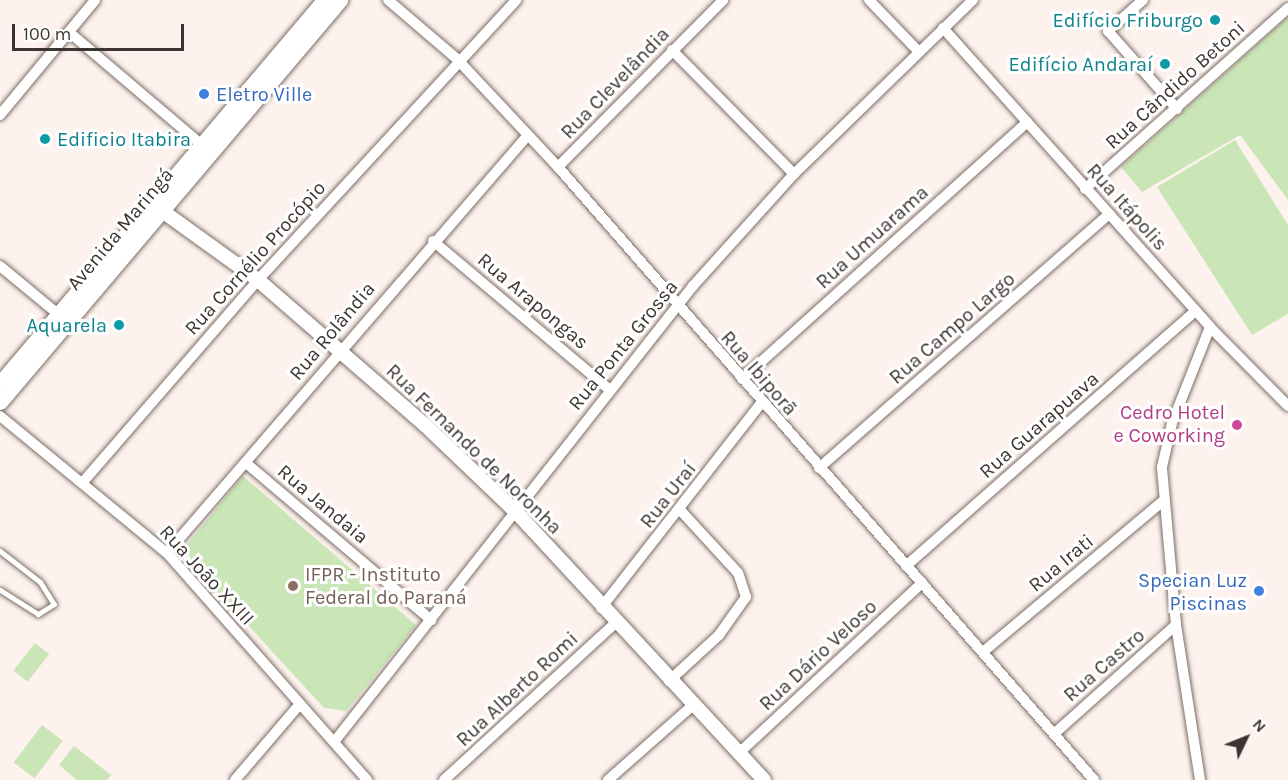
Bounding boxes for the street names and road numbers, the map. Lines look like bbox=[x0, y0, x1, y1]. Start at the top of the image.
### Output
street label: Rua Cândido Betoni bbox=[1100, 16, 1250, 154]
street label: Rua Clevelândia bbox=[556, 22, 674, 144]
street label: Rua Itápolis bbox=[1082, 158, 1172, 256]
street label: Avenida Maringá bbox=[62, 163, 178, 295]
street label: Rua Cornélio Procópio bbox=[179, 176, 331, 340]
street label: Rua Umuarama bbox=[811, 180, 933, 294]
street label: Rua Arapongas bbox=[473, 248, 593, 354]
street label: Rua Campo Largo bbox=[884, 267, 1020, 389]
street label: Rua Ponta Grossa bbox=[563, 275, 683, 415]
street label: Rua Rolândia bbox=[284, 277, 380, 385]
street label: Rua Ibiporã bbox=[716, 326, 802, 420]
street label: Rua Fernando de Noronha bbox=[381, 359, 567, 539]
street label: Rua Guarapuava bbox=[974, 367, 1104, 483]
street label: Rua Uraí bbox=[635, 457, 701, 533]
street label: Rua Jandaia bbox=[273, 459, 373, 549]
street label: Rua João XXIII bbox=[154, 520, 260, 630]
street label: Rua Irati bbox=[1024, 529, 1098, 597]
street label: Rua Dário Veloso bbox=[754, 594, 882, 716]
street label: Rua Castro bbox=[1059, 623, 1149, 707]
street label: Rua Alberto Romi bbox=[451, 626, 583, 752]

